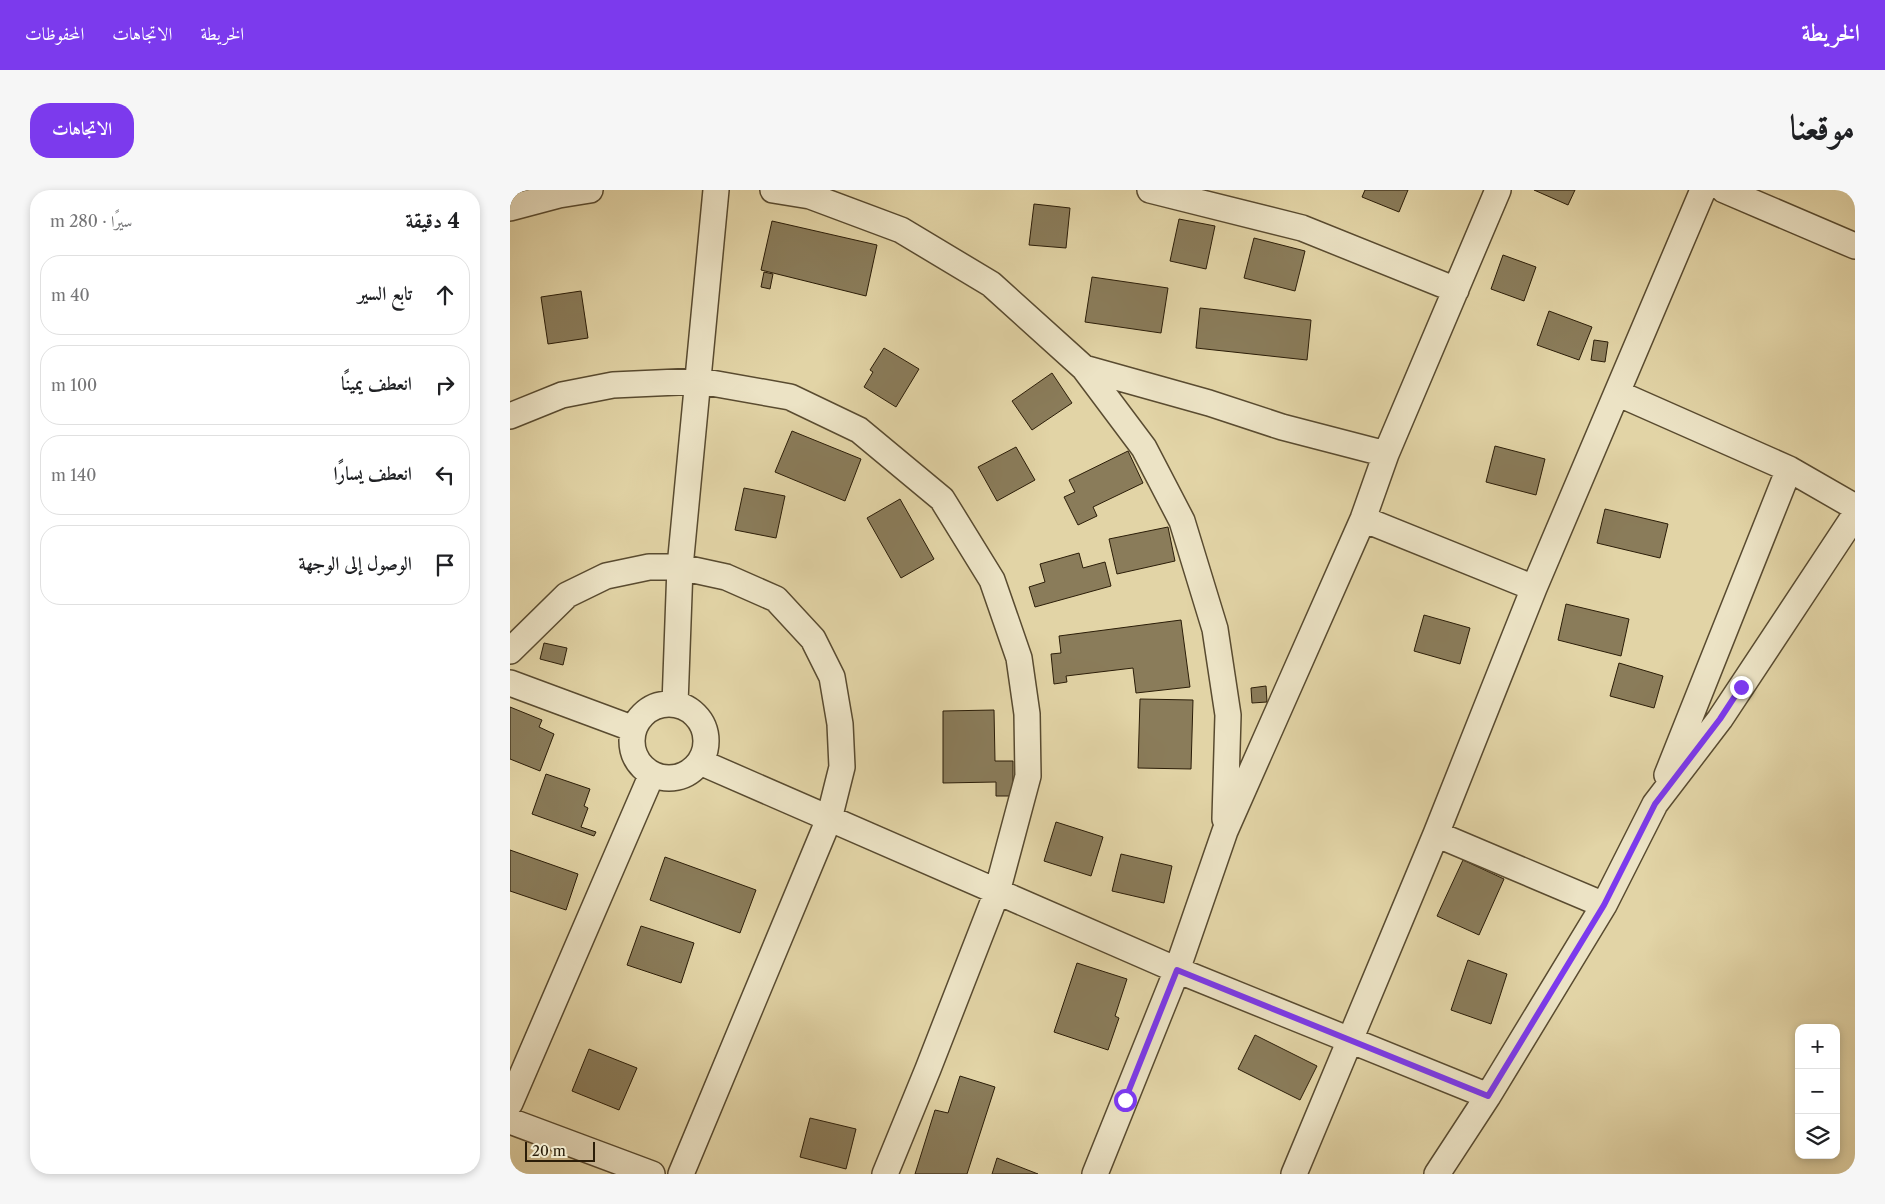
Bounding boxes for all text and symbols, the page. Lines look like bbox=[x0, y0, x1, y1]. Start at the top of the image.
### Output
text: الخريطة bbox=[1802, 18, 1860, 47]
text: المحفوظات bbox=[25, 23, 84, 45]
text: الاتجاهات bbox=[112, 23, 172, 45]
text: الخريطة bbox=[200, 23, 244, 45]
button: الاتجاهات bbox=[30, 103, 134, 158]
text: موقعنا bbox=[1790, 105, 1855, 148]
text: 4 دقيقة bbox=[406, 208, 460, 233]
text: سيرًا · 280 m bbox=[50, 211, 132, 231]
icon: ahead bbox=[431, 281, 459, 309]
text: تابع السير bbox=[358, 282, 412, 305]
text: 40 m bbox=[51, 285, 90, 305]
icon: right bbox=[431, 371, 459, 399]
text: انعطف يمينًا bbox=[341, 372, 412, 395]
text: 100 m bbox=[51, 375, 97, 395]
icon: left bbox=[431, 461, 459, 489]
text: انعطف يسارًا bbox=[333, 462, 412, 485]
text: 140 m bbox=[51, 465, 96, 485]
icon: arrive bbox=[431, 551, 459, 579]
text: الوصول إلى الوجهة bbox=[298, 552, 412, 575]
route end bbox=[1730, 676, 1753, 699]
map controls bbox=[1795, 1024, 1840, 1159]
button: + bbox=[1795, 1024, 1840, 1069]
button: − bbox=[1795, 1069, 1840, 1114]
route start bbox=[1114, 1089, 1137, 1112]
button: layers bbox=[1795, 1114, 1840, 1159]
scale bar bbox=[525, 1139, 595, 1162]
text: 20 m bbox=[532, 1142, 566, 1160]

